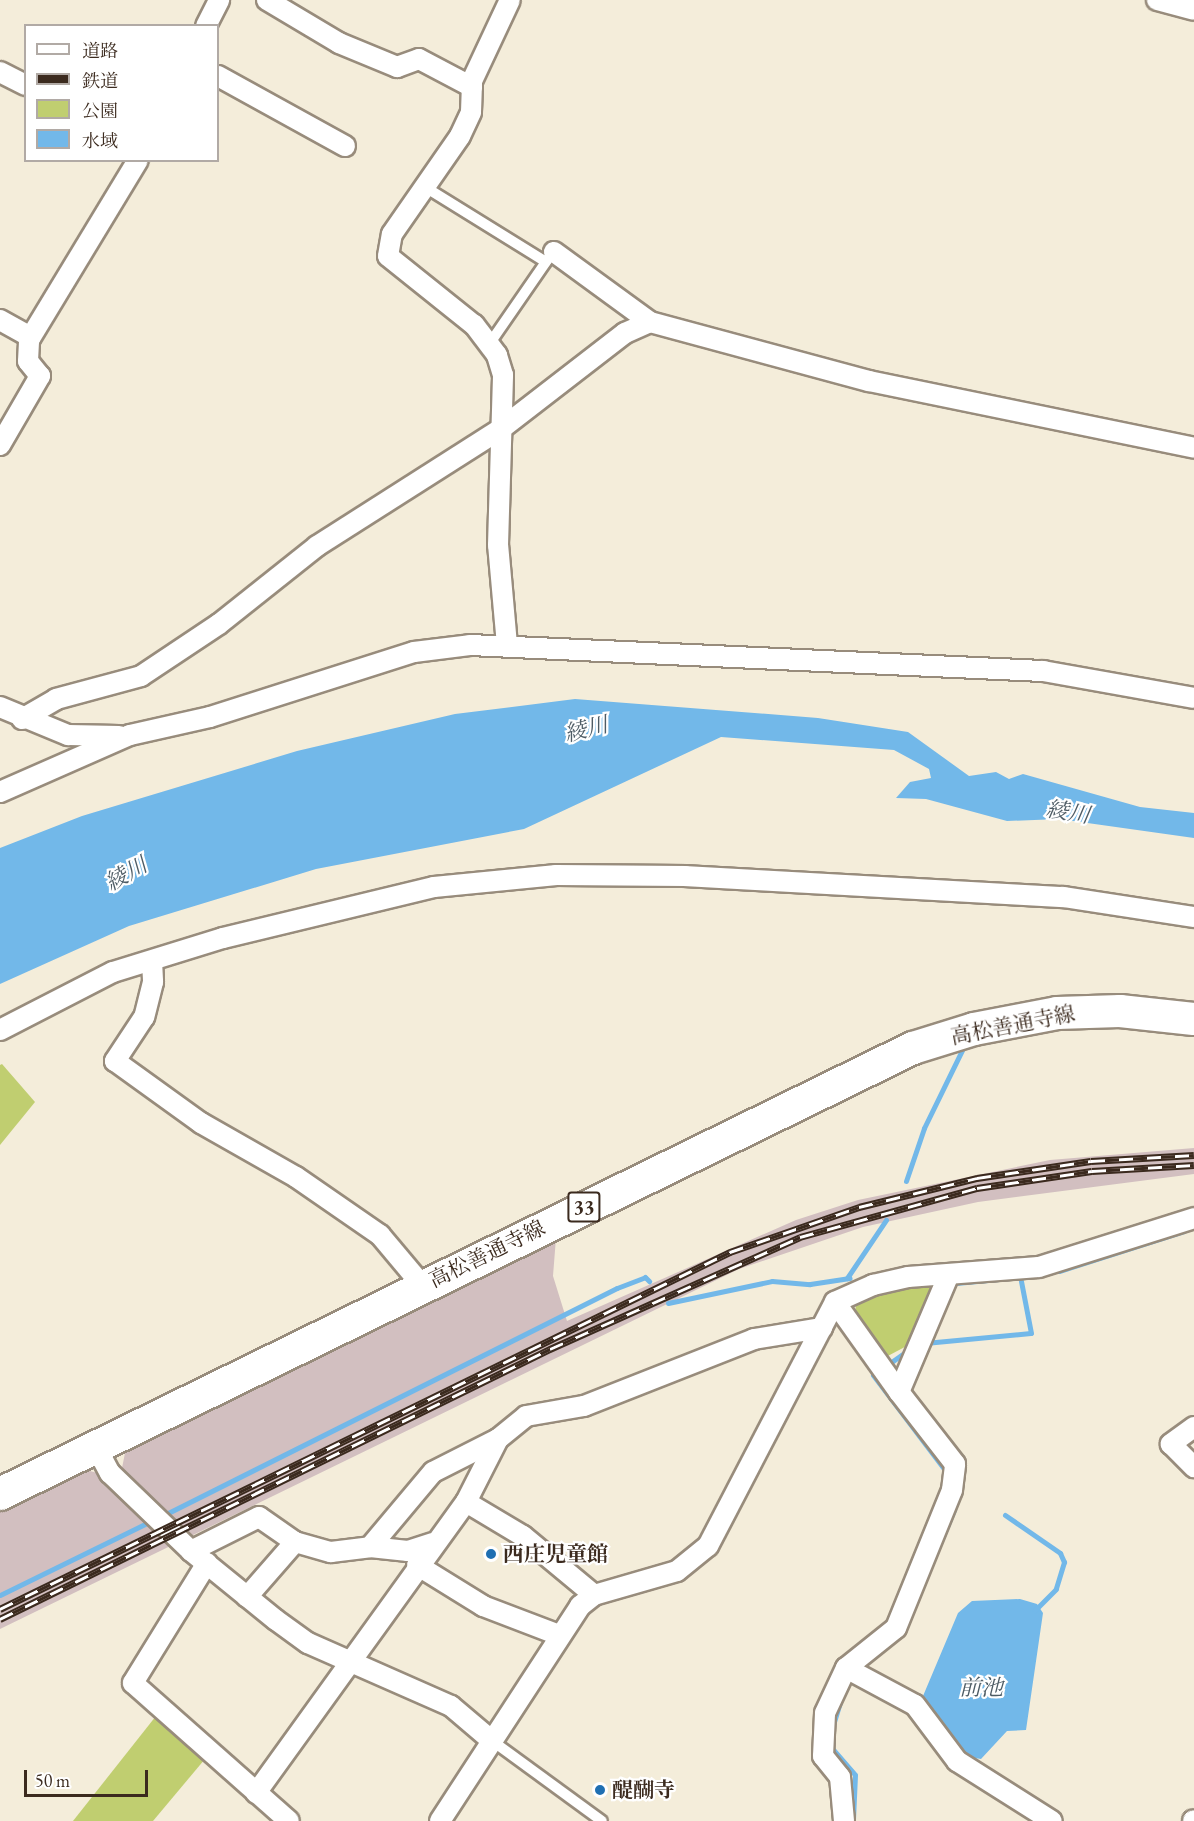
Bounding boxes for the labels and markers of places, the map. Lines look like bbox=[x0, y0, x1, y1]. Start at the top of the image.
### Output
place label: 西庄児童館 bbox=[503, 1541, 608, 1567]
marker: 西庄児童館 bbox=[484, 1547, 498, 1561]
place label: 醍醐寺 bbox=[612, 1777, 675, 1803]
marker: 醍醐寺 bbox=[593, 1783, 607, 1797]

